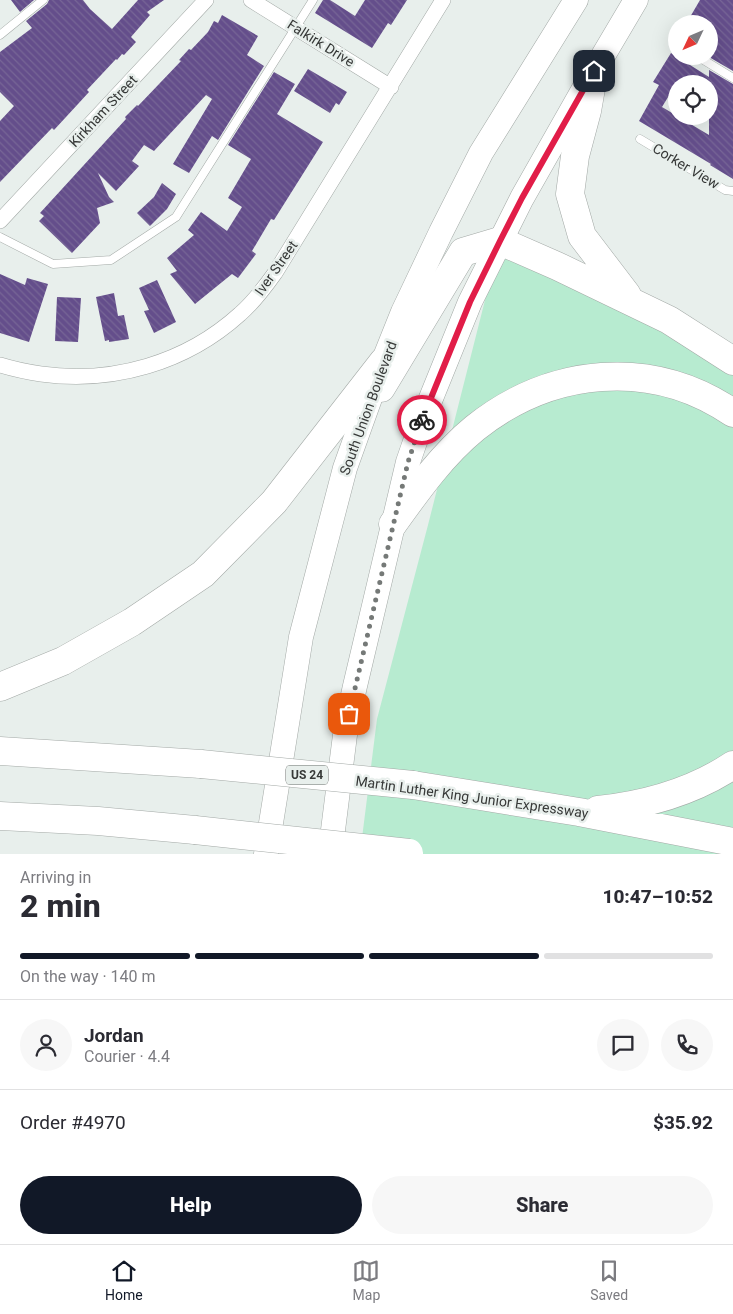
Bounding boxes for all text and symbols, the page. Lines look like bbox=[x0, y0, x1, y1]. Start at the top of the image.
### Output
north arrow bbox=[668, 15, 718, 65]
map controls bbox=[668, 15, 718, 125]
street label: Falkirk Drive bbox=[285, 16, 357, 70]
pin bbox=[573, 50, 615, 92]
icon: home bbox=[580, 57, 608, 85]
street label: Kirkham Street bbox=[66, 72, 141, 150]
button: locate bbox=[668, 75, 718, 125]
street label: Corker View bbox=[650, 140, 723, 192]
street label: Iver Street bbox=[251, 237, 301, 298]
street label: South Union Boulevard bbox=[336, 339, 400, 477]
courier bbox=[397, 395, 447, 445]
icon: bike bbox=[408, 406, 436, 434]
pin bbox=[328, 693, 370, 735]
icon: bag bbox=[335, 700, 363, 728]
road number: US 24 bbox=[286, 766, 328, 784]
street label: Martin Luther King Junior Expressway bbox=[355, 773, 590, 821]
text: Arriving in bbox=[20, 868, 91, 887]
text: 10:47–10:52 bbox=[602, 885, 713, 908]
text: 2 min bbox=[20, 887, 101, 925]
text: On the way · 140 m bbox=[20, 967, 156, 986]
button: person bbox=[20, 1019, 72, 1071]
button: chat bbox=[597, 1019, 649, 1071]
button: phone bbox=[661, 1019, 713, 1071]
text: Jordan bbox=[84, 1024, 144, 1047]
text: Courier · 4.4 bbox=[84, 1047, 170, 1066]
text: Order #4970 bbox=[20, 1111, 126, 1134]
text: $35.92 bbox=[653, 1111, 713, 1134]
button: Help bbox=[20, 1176, 362, 1234]
button: Share bbox=[372, 1176, 713, 1234]
tab: Home bbox=[105, 1257, 143, 1303]
tab: Map bbox=[352, 1257, 380, 1303]
tab: Saved bbox=[590, 1257, 628, 1303]

